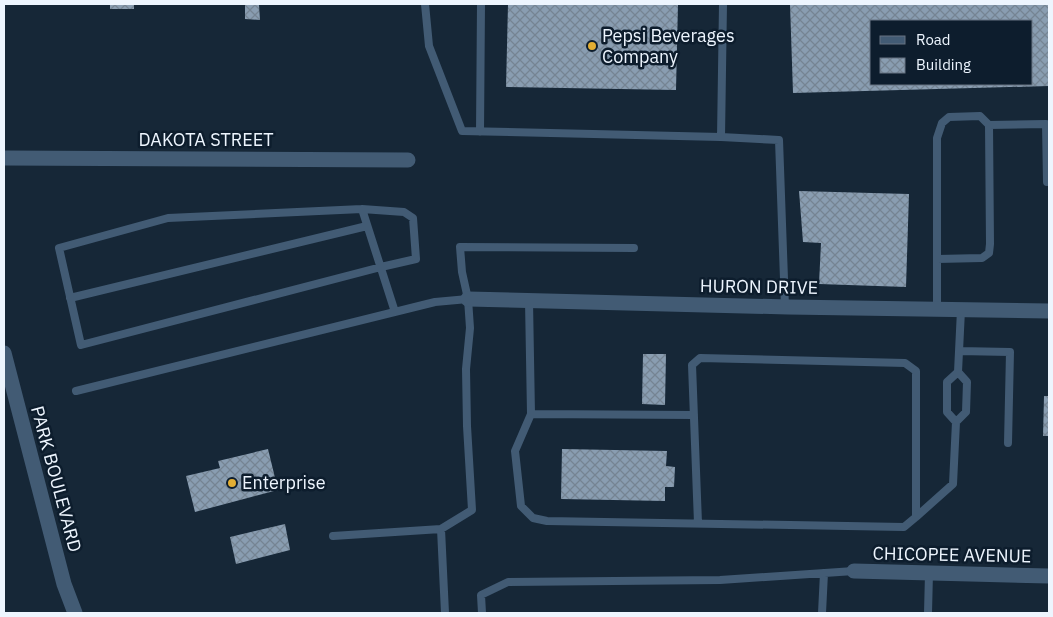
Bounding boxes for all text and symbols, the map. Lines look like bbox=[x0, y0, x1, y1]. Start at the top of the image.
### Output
legend bbox=[870, 20, 1033, 85]
place label: Pepsi Beverages Company bbox=[602, 24, 735, 68]
text: Road bbox=[916, 30, 951, 49]
marker: Pepsi Beverages Company bbox=[586, 40, 598, 52]
text: Building bbox=[916, 55, 971, 74]
street label: DAKOTA STREET bbox=[139, 128, 273, 151]
street label: HURON DRIVE bbox=[700, 274, 818, 299]
street label: PARK BOULEVARD bbox=[26, 403, 87, 554]
place label: Enterprise bbox=[242, 471, 326, 494]
marker: Enterprise bbox=[226, 477, 238, 489]
street label: CHICOPEE AVENUE bbox=[873, 542, 1032, 567]

